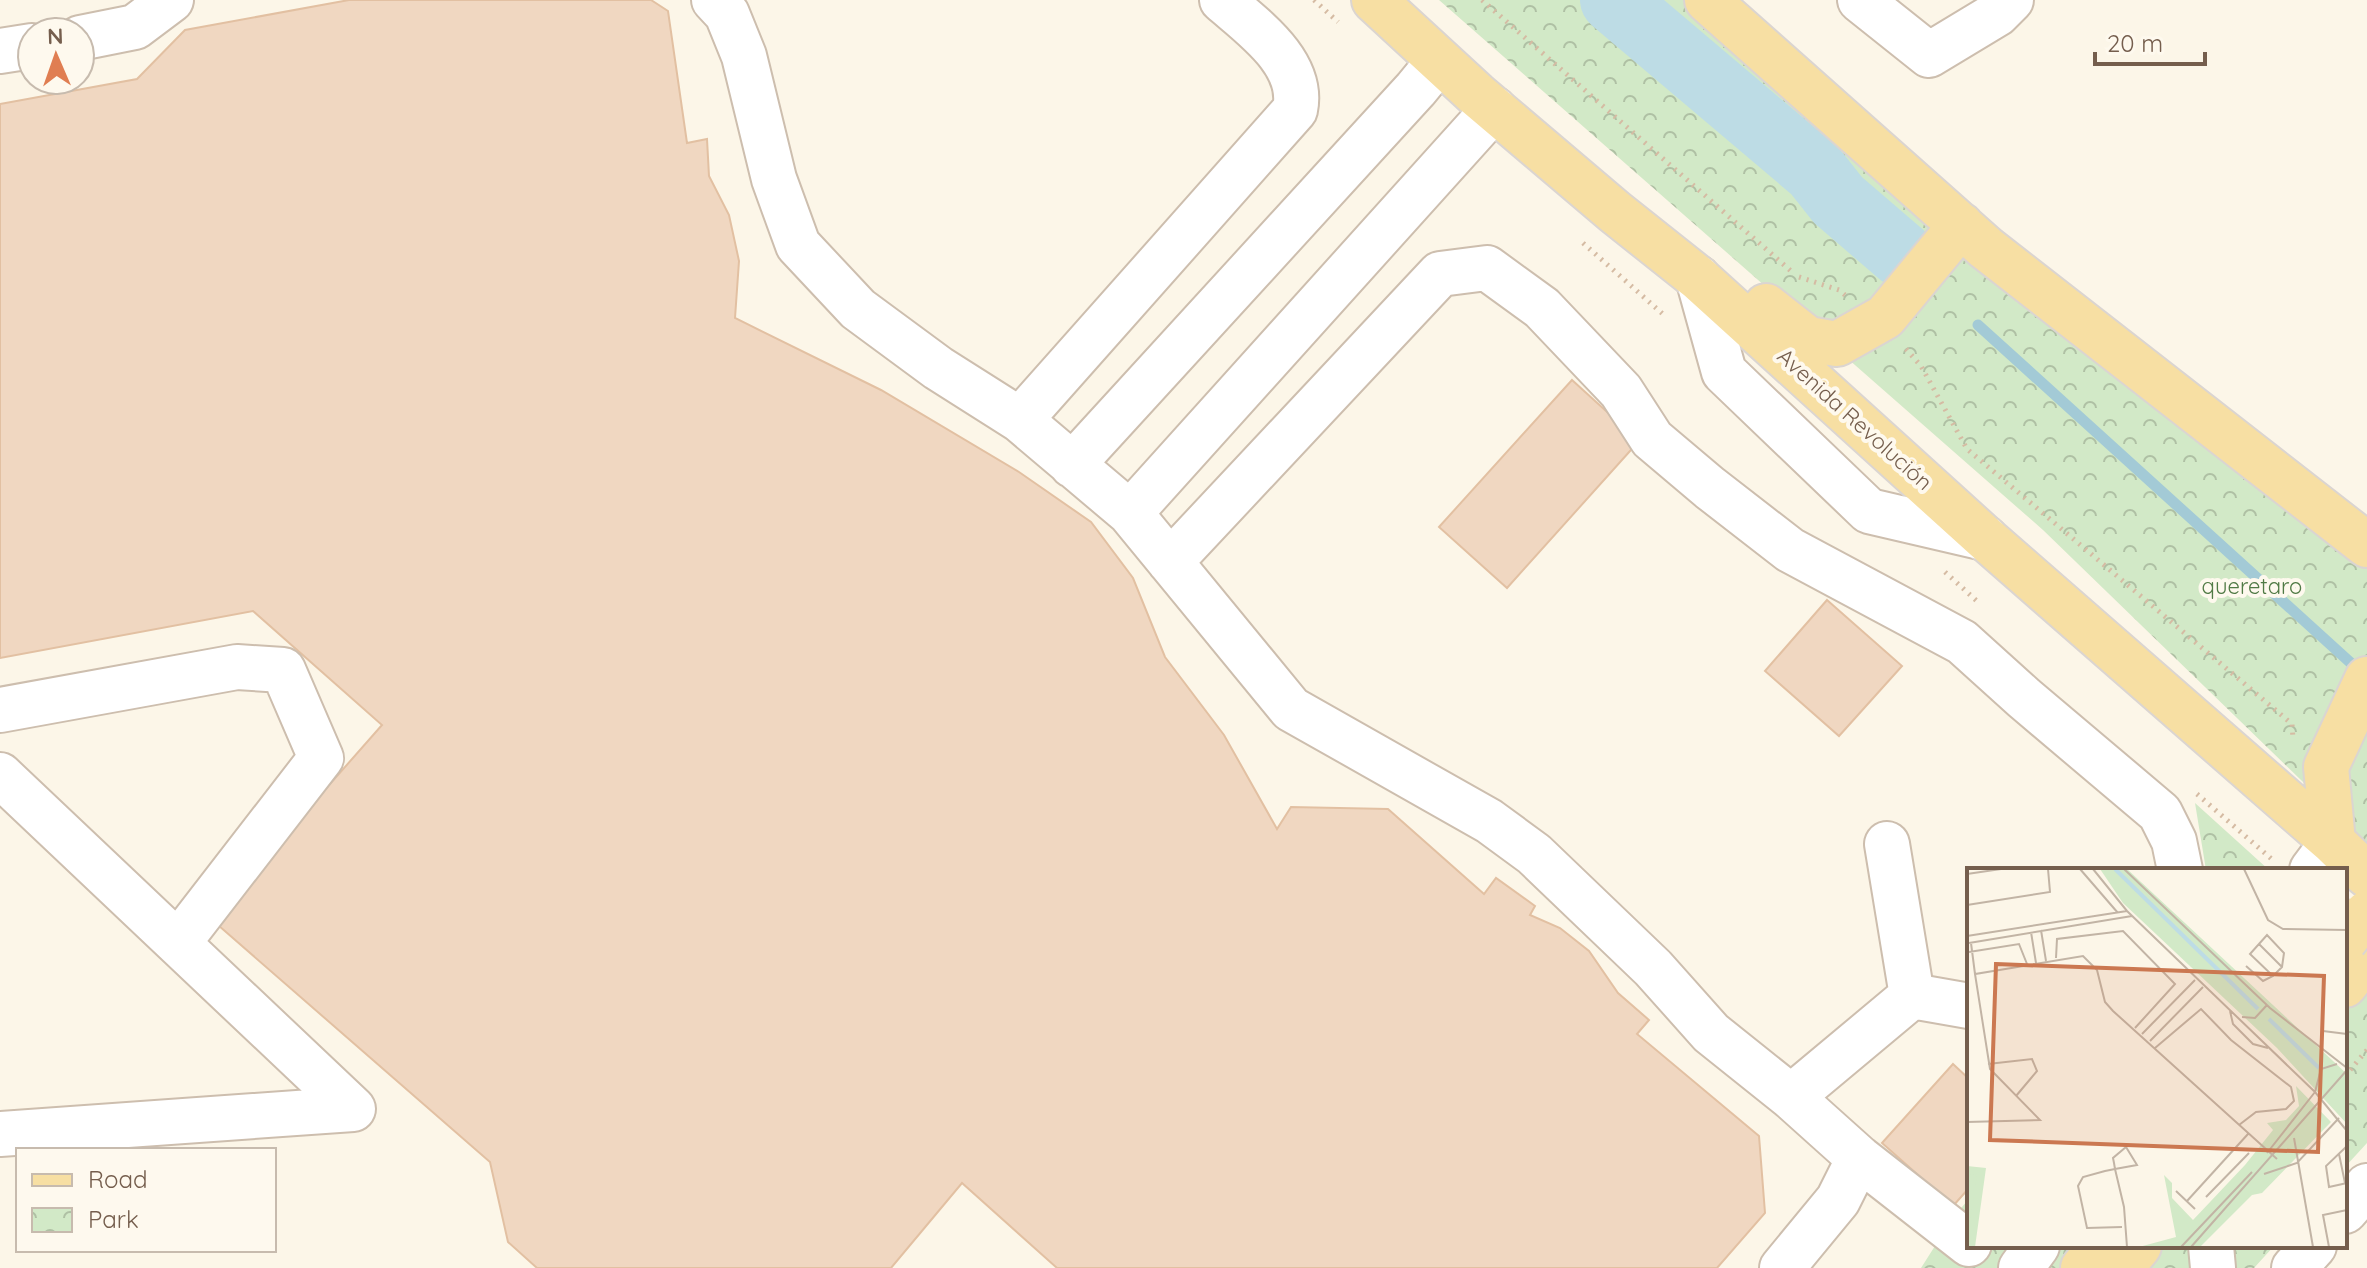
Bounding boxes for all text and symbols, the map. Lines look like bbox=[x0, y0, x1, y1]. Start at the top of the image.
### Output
north arrow bbox=[16, 16, 96, 96]
scale bar bbox=[2095, 16, 2205, 66]
text: N bbox=[47, 22, 64, 50]
text: 20 m bbox=[2107, 28, 2163, 58]
street label: Avenida Revolución bbox=[1772, 342, 1938, 496]
park label: queretaro bbox=[2202, 572, 2302, 600]
inset map bbox=[1967, 868, 2347, 1248]
legend bbox=[16, 1148, 276, 1252]
text: Road bbox=[88, 1164, 148, 1194]
text: Park bbox=[88, 1204, 139, 1234]

